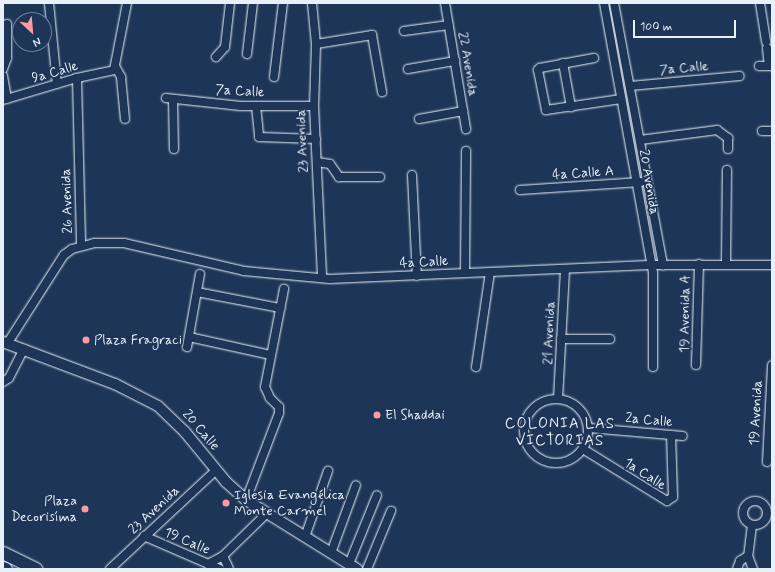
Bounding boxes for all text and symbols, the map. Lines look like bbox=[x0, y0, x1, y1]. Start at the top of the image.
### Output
north arrow bbox=[12, 12, 52, 52]
scale bar bbox=[635, 12, 738, 38]
text: 100 m bbox=[640, 19, 672, 35]
street label: 22 Avenida bbox=[455, 31, 481, 97]
text: N bbox=[30, 34, 43, 50]
street label: 9a Calle bbox=[30, 57, 80, 87]
street label: 7a Calle bbox=[659, 57, 709, 79]
street label: 7a Calle bbox=[215, 81, 265, 101]
street label: 23 Avenida bbox=[292, 109, 312, 173]
street label: 20 Avenida bbox=[635, 148, 663, 216]
street label: 4a Calle A bbox=[551, 162, 615, 184]
street label: 26 Avenida bbox=[57, 168, 77, 234]
street label: 4a Calle bbox=[399, 252, 449, 272]
street label: 19 Avenida A bbox=[676, 275, 694, 353]
street label: 21 Avenida bbox=[539, 301, 559, 365]
place label: Plaza Fragraci bbox=[94, 332, 180, 348]
marker: Plaza Fragraci bbox=[81, 335, 91, 345]
street label: 19 Avenida bbox=[746, 380, 766, 446]
street label: 20 Calle bbox=[179, 406, 223, 454]
place label: El Shaddai bbox=[385, 407, 446, 423]
marker: El Shaddai bbox=[372, 410, 382, 420]
street label: 2a Calle bbox=[624, 410, 674, 430]
district label: COLONIA LAS VICTORIAS bbox=[508, 415, 612, 450]
street label: 1a Calle bbox=[621, 454, 669, 494]
street label: 23 Avenida bbox=[125, 482, 183, 538]
place label: Iglesia Evangélica Monte Carmel bbox=[234, 487, 341, 520]
place label: Plaza Decorisíma bbox=[11, 493, 77, 526]
marker: Iglesia Evangélica Monte Carmel bbox=[221, 498, 231, 508]
marker: Plaza Decorisíma bbox=[80, 504, 90, 514]
street label: 19 Calle bbox=[161, 524, 213, 558]

